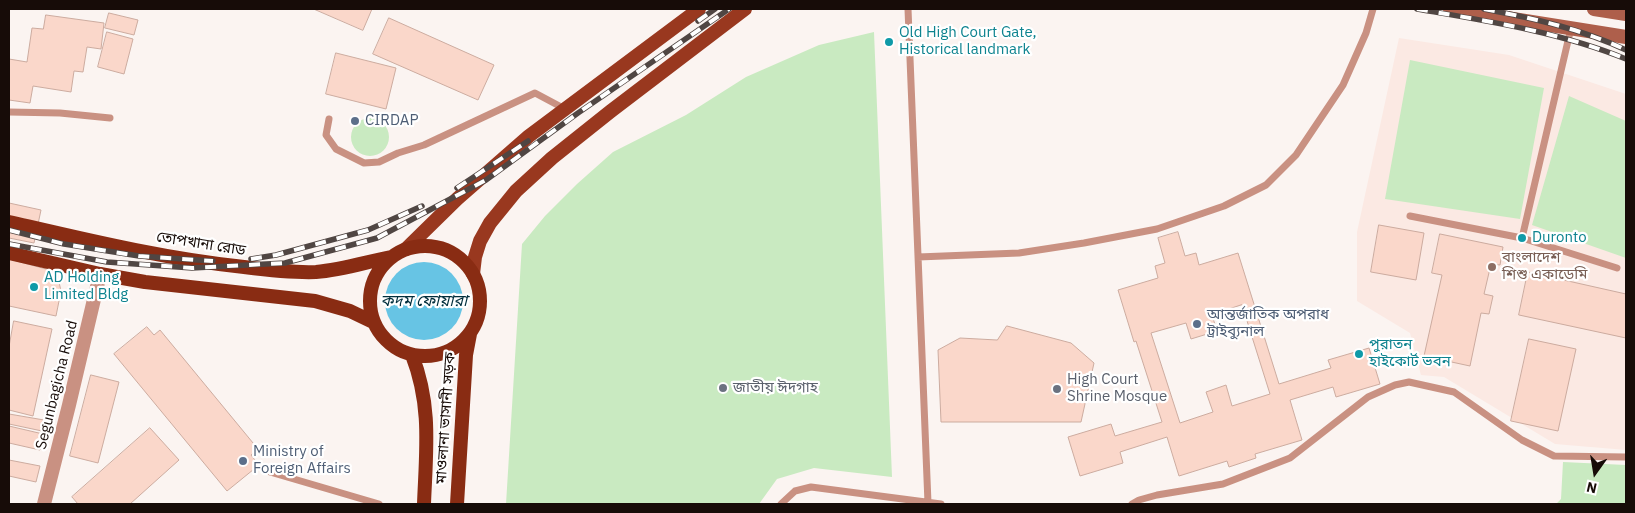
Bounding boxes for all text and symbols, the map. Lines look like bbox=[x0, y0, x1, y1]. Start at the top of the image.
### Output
place label: Old High Court Gate, Historical landmark bbox=[899, 24, 1037, 59]
marker: Old High Court Gate, Historical landmark bbox=[883, 36, 895, 48]
place label: CIRDAP bbox=[365, 112, 419, 130]
marker: CIRDAP bbox=[349, 115, 361, 127]
street label: তোপখানা রোড bbox=[155, 228, 247, 260]
place label: Duronto bbox=[1532, 229, 1587, 247]
marker: Duronto bbox=[1516, 232, 1528, 244]
place label: বাংলাদেশ শিশু একাডেমি bbox=[1502, 249, 1587, 284]
marker: বাংলাদেশ শিশু একাডেমি bbox=[1486, 261, 1498, 273]
place label: AD Holding Limited Bldg bbox=[44, 269, 128, 304]
marker: AD Holding Limited Bldg bbox=[28, 281, 40, 293]
water label: কদম ফোয়ারা bbox=[381, 291, 467, 311]
place label: আন্তর্জাতিক অপরাধ ট্রাইব্যুনাল bbox=[1207, 306, 1329, 341]
marker: আন্তর্জাতিক অপরাধ ট্রাইব্যুনাল bbox=[1191, 318, 1203, 330]
street label: Segunbagicha Road bbox=[32, 319, 82, 451]
place label: পুরাতন হাইকোর্ট ভবন bbox=[1369, 336, 1451, 371]
marker: পুরাতন হাইকোর্ট ভবন bbox=[1353, 348, 1365, 360]
street label: মাওলানা ভাসানী সড়ক bbox=[432, 351, 460, 485]
place label: High Court Shrine Mosque bbox=[1067, 371, 1167, 406]
place label: জাতীয় ঈদগাহ bbox=[733, 379, 818, 397]
marker: জাতীয় ঈদগাহ bbox=[717, 382, 729, 394]
marker: High Court Shrine Mosque bbox=[1051, 383, 1063, 395]
place label: Ministry of Foreign Affairs bbox=[253, 443, 351, 478]
north arrow bbox=[1570, 448, 1620, 498]
marker: Ministry of Foreign Affairs bbox=[237, 455, 249, 467]
text: N bbox=[1585, 478, 1599, 498]

